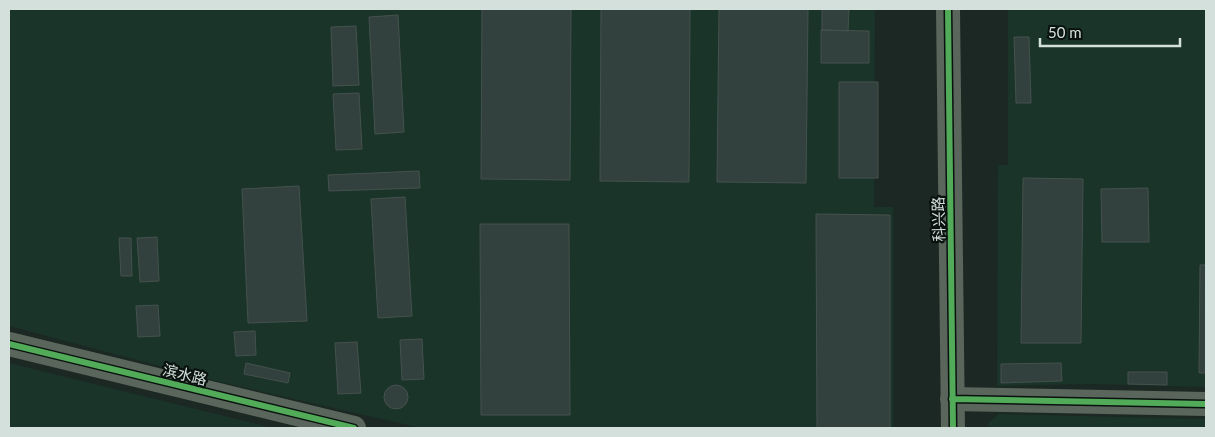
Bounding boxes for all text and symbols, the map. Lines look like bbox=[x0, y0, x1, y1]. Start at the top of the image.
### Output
scale bar bbox=[1040, 15, 1180, 47]
text: 50 m bbox=[1048, 23, 1082, 41]
street label: 科兴路 bbox=[929, 196, 947, 242]
street label: 滨水路 bbox=[161, 360, 209, 388]

